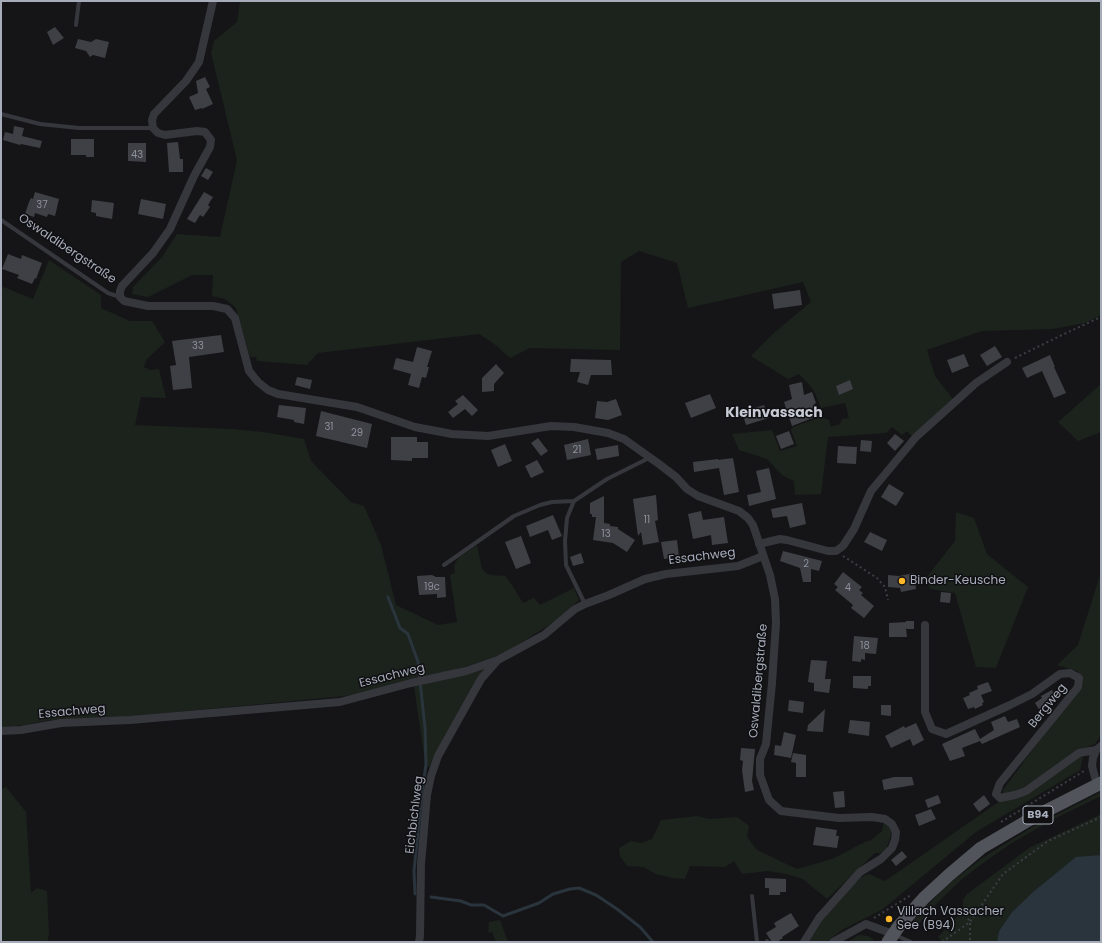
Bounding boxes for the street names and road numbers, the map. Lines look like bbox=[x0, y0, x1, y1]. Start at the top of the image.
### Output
street label: Oswaldibergstraße bbox=[15, 211, 119, 287]
street label: Essachweg bbox=[668, 546, 736, 568]
street label: Oswaldibergstraße bbox=[747, 623, 771, 739]
street label: Essachweg bbox=[358, 661, 426, 691]
street label: Bergweg bbox=[1026, 681, 1070, 731]
street label: Essachweg bbox=[38, 702, 106, 722]
street label: Eichbichlweg bbox=[403, 775, 427, 855]
road number: B94 bbox=[1023, 806, 1053, 824]

